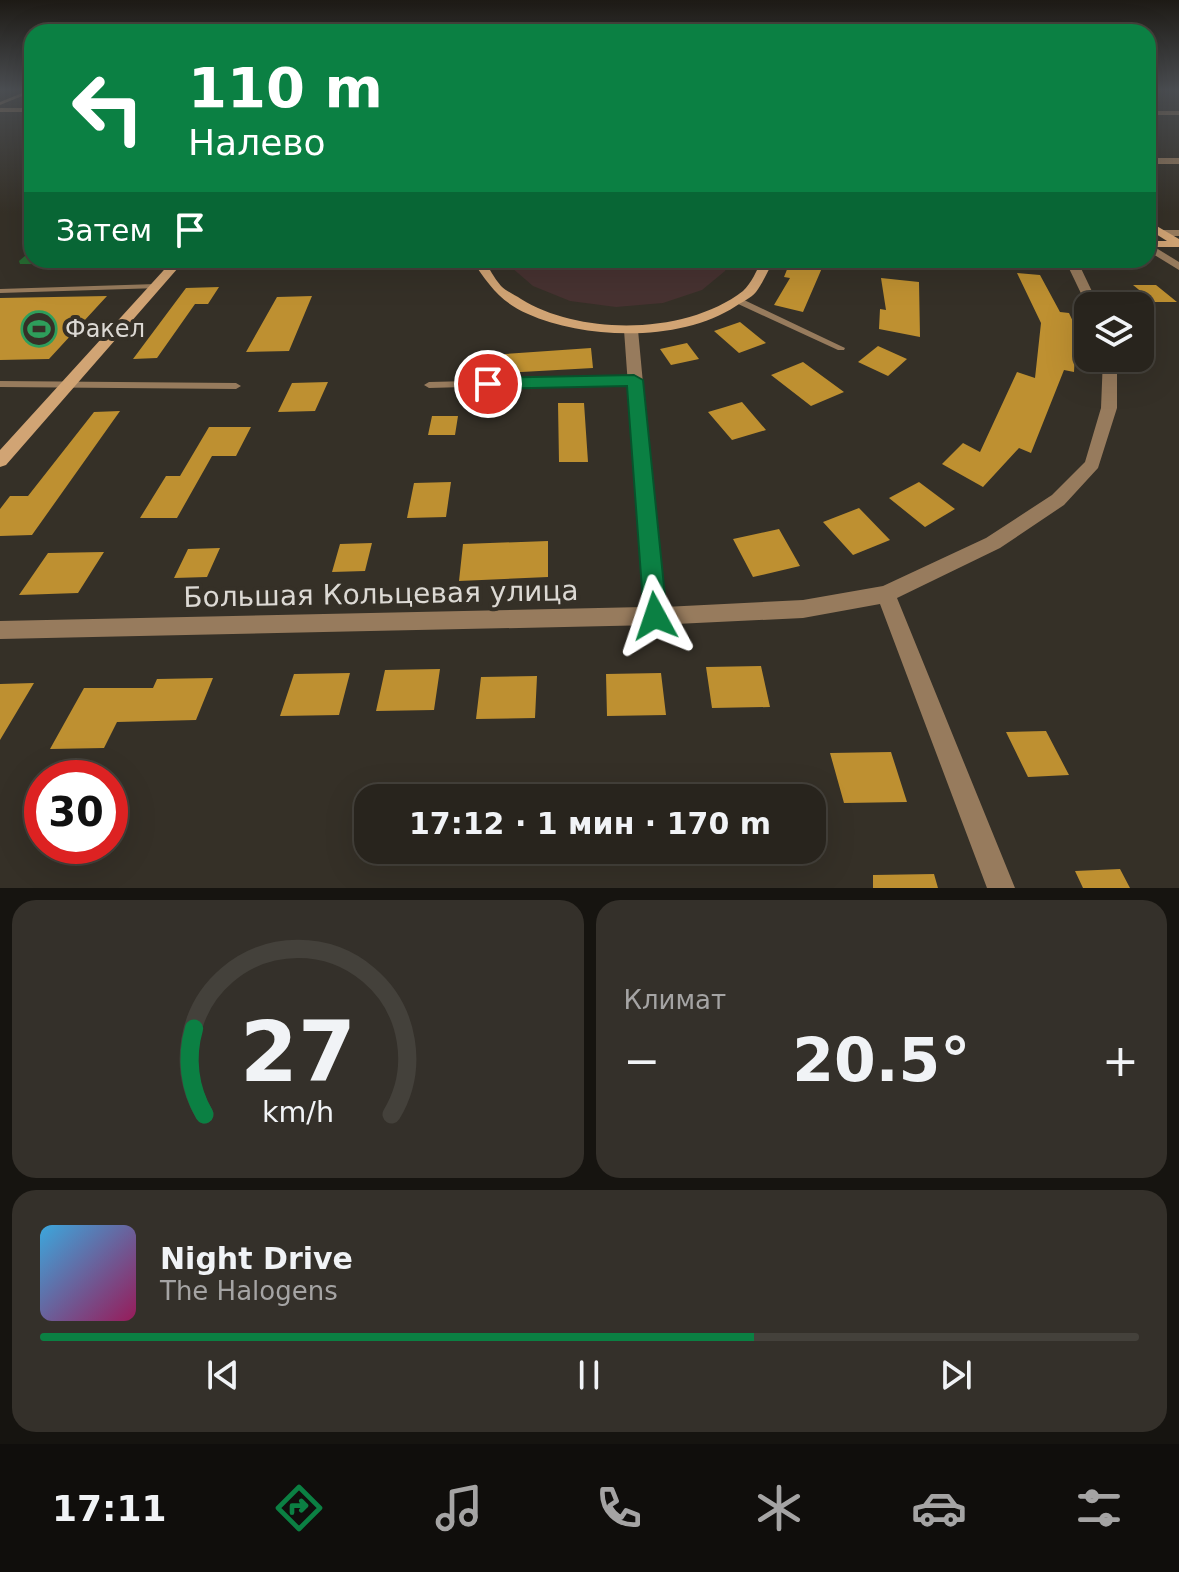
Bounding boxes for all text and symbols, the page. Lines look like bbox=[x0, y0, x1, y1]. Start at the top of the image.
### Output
text: 110 m bbox=[188, 55, 383, 120]
icon: left bbox=[56, 56, 160, 160]
text: Налево bbox=[188, 122, 326, 163]
icon: arrive bbox=[168, 208, 212, 252]
text: Затем bbox=[56, 213, 152, 248]
map controls bbox=[1074, 292, 1154, 372]
button: layers bbox=[1074, 292, 1154, 372]
sports icon: Факел bbox=[20, 310, 58, 348]
place label: Факел bbox=[65, 315, 145, 343]
pin bbox=[454, 350, 522, 418]
icon: arrive bbox=[466, 362, 510, 406]
street label: Большая Кольцевая улица bbox=[183, 574, 579, 614]
position arrow bbox=[613, 574, 697, 658]
speed limit sign: 30 bbox=[24, 760, 128, 864]
text: 17:12 · 1 мин · 170 m bbox=[409, 806, 771, 841]
text: Климат bbox=[624, 985, 726, 1015]
text: 27 bbox=[240, 1004, 356, 1101]
text: 20.5° bbox=[792, 1025, 970, 1095]
text: − bbox=[624, 1035, 660, 1086]
text: + bbox=[1102, 1035, 1139, 1086]
text: km/h bbox=[262, 1095, 334, 1129]
text: Night Drive bbox=[160, 1241, 353, 1276]
text: The Halogens bbox=[160, 1276, 338, 1306]
icon: previous bbox=[201, 1353, 245, 1397]
icon: pause bbox=[567, 1353, 611, 1397]
icon: next bbox=[934, 1353, 978, 1397]
icon: directions bbox=[271, 1480, 327, 1536]
icon: music bbox=[431, 1480, 487, 1536]
icon: phone bbox=[591, 1480, 647, 1536]
icon: climate bbox=[751, 1480, 807, 1536]
icon: car bbox=[911, 1480, 967, 1536]
icon: filters bbox=[1071, 1480, 1127, 1536]
text: 17:11 bbox=[52, 1488, 167, 1529]

